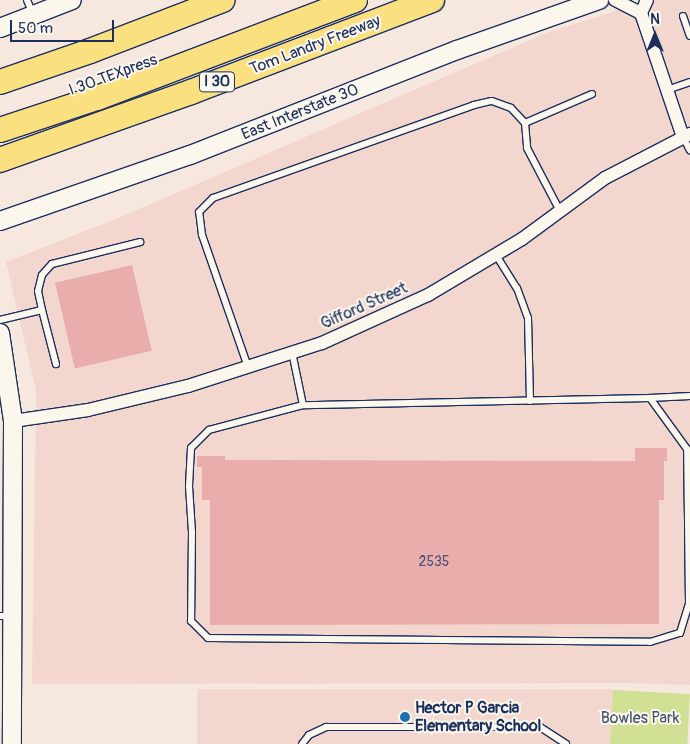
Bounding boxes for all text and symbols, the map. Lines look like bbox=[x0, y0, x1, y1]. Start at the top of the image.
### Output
scale bar bbox=[12, 10, 116, 42]
north arrow bbox=[630, 10, 680, 60]
street label: Tom Landry Freeway bbox=[247, 11, 383, 79]
text: N bbox=[650, 11, 660, 28]
text: 50 m bbox=[18, 19, 53, 38]
street label: I 30 TEXpress bbox=[66, 50, 160, 100]
road number: I 30 bbox=[198, 70, 236, 94]
street label: East Interstate 30 bbox=[239, 80, 361, 144]
street label: Gifford Street bbox=[318, 278, 410, 334]
house number: 2535 bbox=[419, 554, 449, 570]
place label: Hector P Garcia Elementary School bbox=[415, 698, 541, 736]
park label: Bowles Park bbox=[601, 708, 679, 728]
marker: Hector P Garcia Elementary School bbox=[399, 711, 411, 723]

